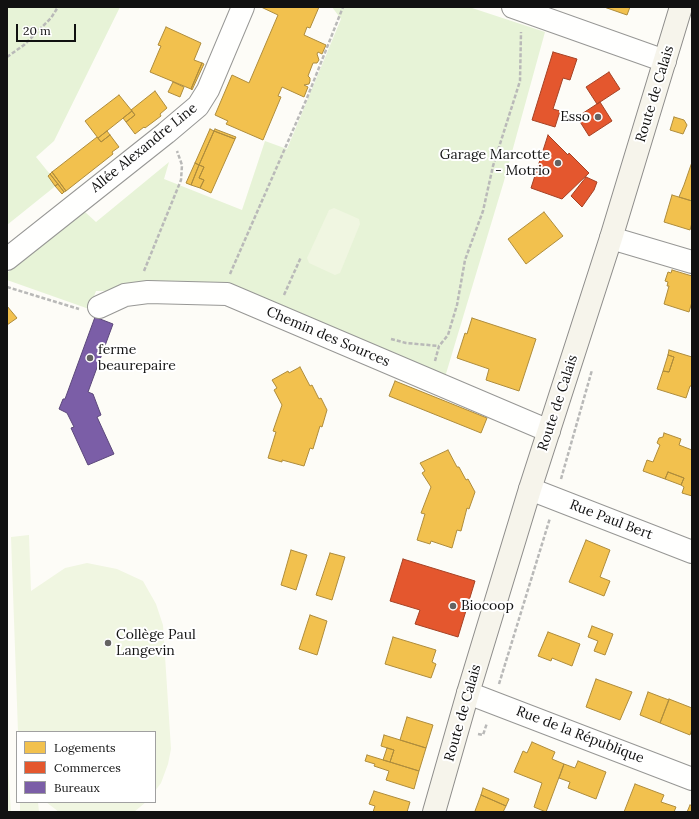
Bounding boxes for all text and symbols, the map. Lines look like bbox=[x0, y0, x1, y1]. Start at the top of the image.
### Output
scale bar bbox=[18, 16, 78, 42]
text: 20 m bbox=[23, 23, 51, 38]
street label: Route de Calais bbox=[632, 44, 678, 144]
street label: Allée Alexandre Line bbox=[87, 100, 201, 196]
place label: Esso bbox=[560, 109, 590, 125]
marker: Esso bbox=[593, 112, 603, 122]
place label: Garage Marcotte - Motrio bbox=[440, 147, 550, 180]
marker: Garage Marcotte - Motrio bbox=[553, 158, 563, 168]
street label: Chemin des Sources bbox=[264, 303, 392, 371]
place label: ferme beaurepaire bbox=[98, 342, 176, 374]
marker: ferme beaurepaire bbox=[85, 353, 95, 363]
street label: Route de Calais bbox=[535, 353, 581, 453]
street label: Rue Paul Bert bbox=[567, 496, 655, 544]
place label: Biocoop bbox=[461, 598, 514, 614]
marker: Biocoop bbox=[448, 601, 458, 611]
place label: Collège Paul Langevin bbox=[116, 627, 196, 660]
marker: Collège Paul Langevin bbox=[103, 638, 113, 648]
street label: Route de Calais bbox=[441, 663, 485, 763]
street label: Rue de la République bbox=[514, 703, 646, 767]
legend bbox=[16, 731, 156, 803]
text: Logements bbox=[54, 740, 116, 755]
text: Commerces bbox=[54, 760, 121, 775]
text: Bureaux bbox=[54, 780, 100, 795]

